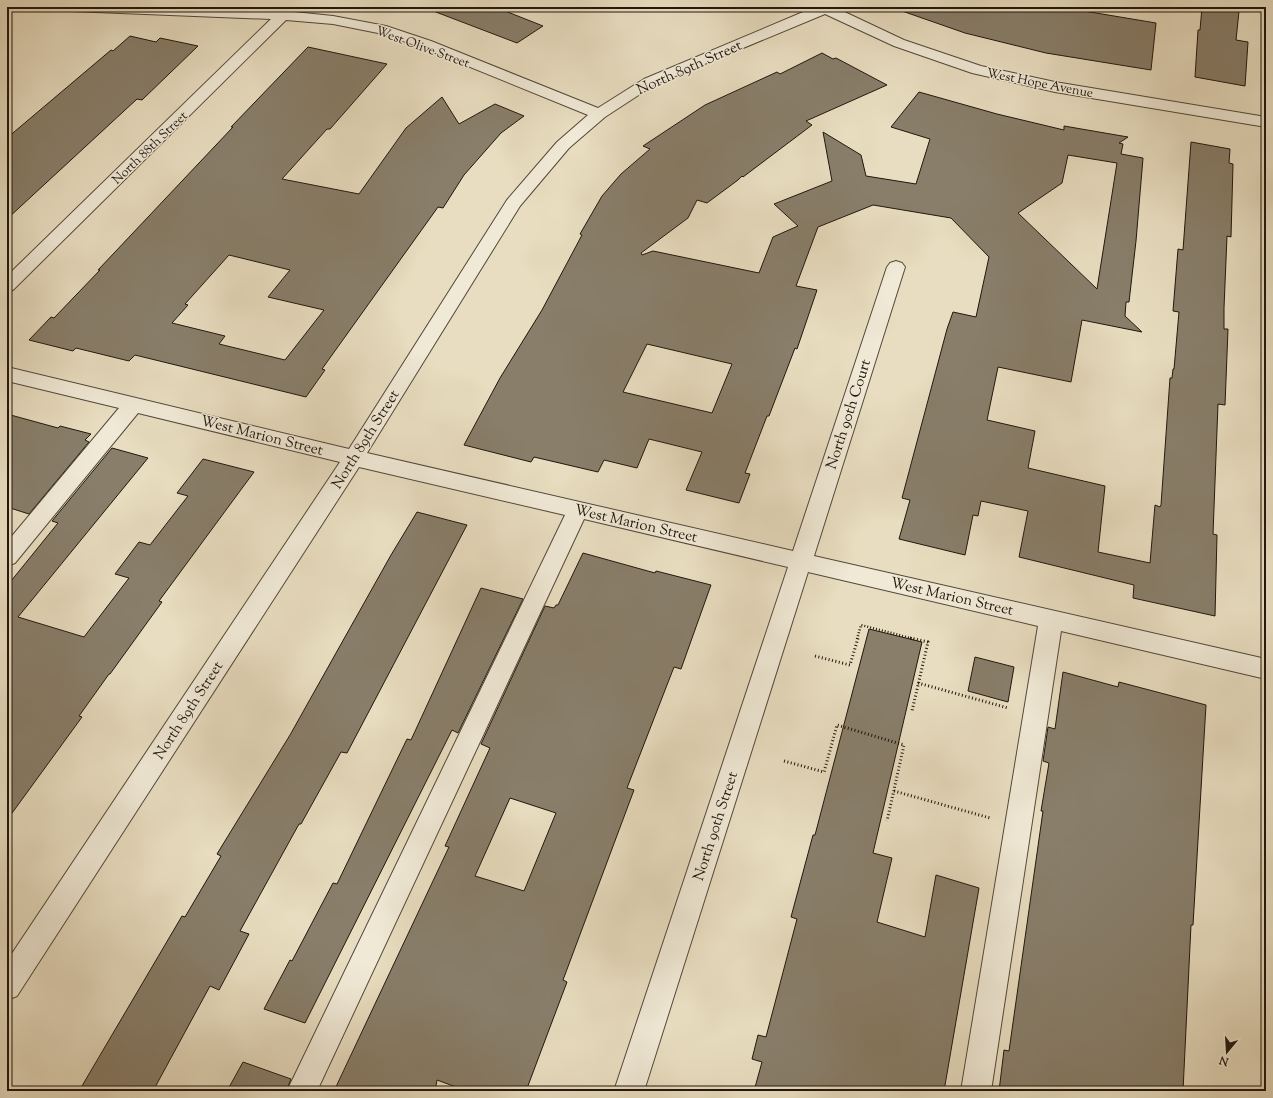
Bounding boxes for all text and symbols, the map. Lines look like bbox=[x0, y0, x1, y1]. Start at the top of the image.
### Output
street label: West Olive Street bbox=[373, 23, 472, 73]
street label: North 89th Street bbox=[634, 36, 746, 101]
street label: West Hope Avenue bbox=[985, 65, 1094, 103]
street label: North 88th Street bbox=[109, 107, 192, 189]
street label: North 90th Court bbox=[822, 357, 877, 472]
street label: North 89th Street bbox=[327, 386, 405, 493]
street label: West Marion Street bbox=[198, 411, 325, 462]
street label: West Marion Street bbox=[572, 500, 699, 549]
street label: West Marion Street bbox=[888, 573, 1015, 622]
street label: North 89th Street bbox=[150, 658, 229, 764]
street label: North 90th Street bbox=[689, 769, 744, 884]
north arrow bbox=[1207, 1032, 1247, 1072]
text: N bbox=[1217, 1052, 1232, 1070]

